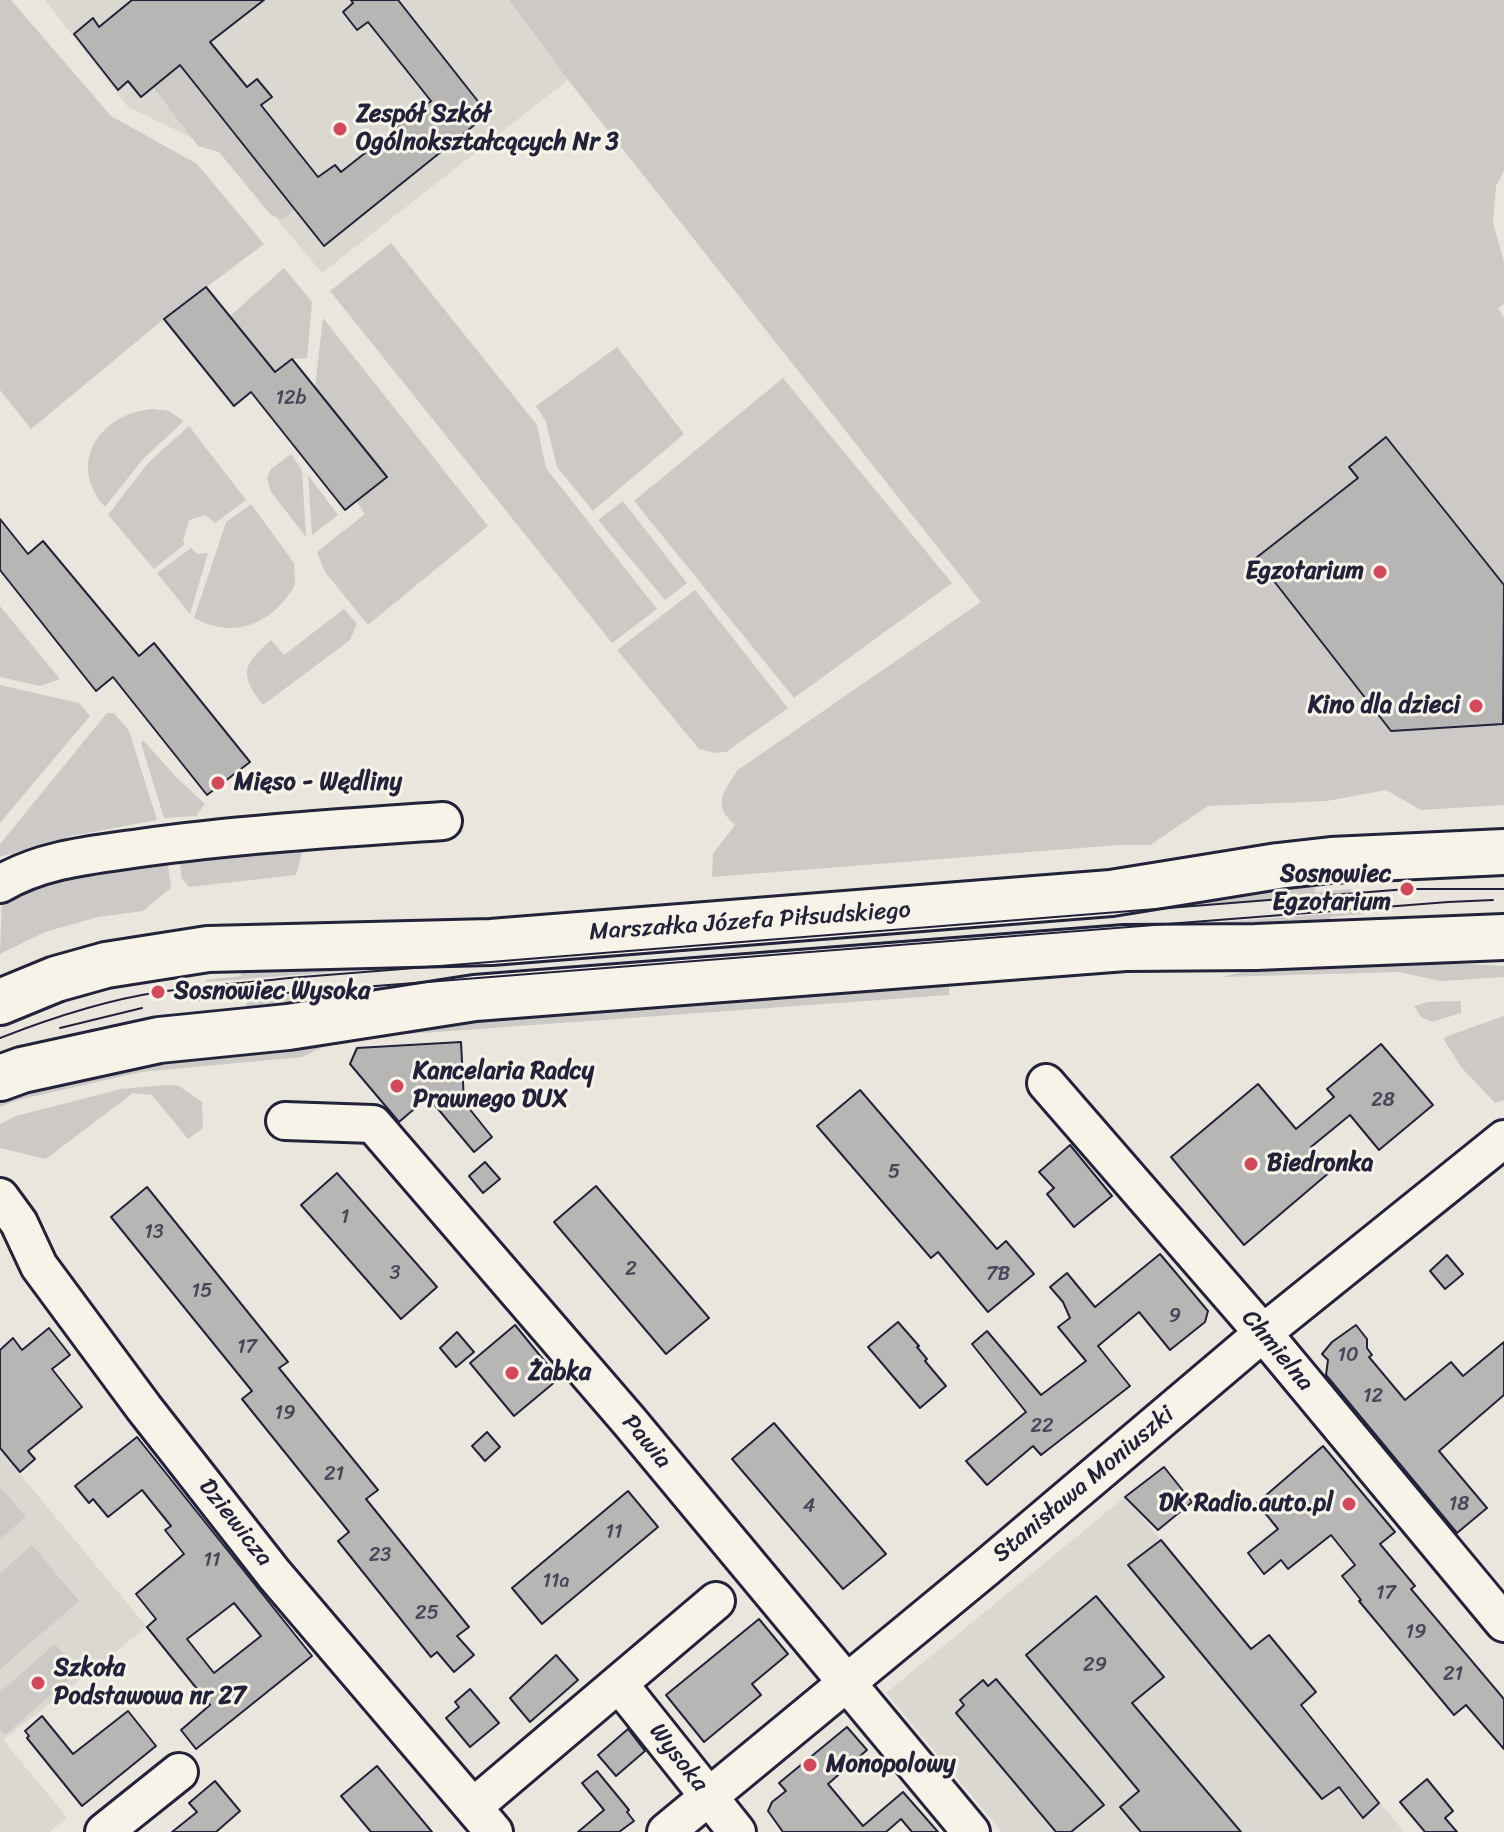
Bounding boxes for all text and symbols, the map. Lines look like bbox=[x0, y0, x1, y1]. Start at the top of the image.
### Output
place label: Zespół Szkół Ogólnokształcących Nr 3 bbox=[356, 101, 619, 157]
marker: Zespół Szkół Ogólnokształcących Nr 3 bbox=[331, 120, 349, 138]
house number: 12b bbox=[275, 387, 307, 411]
place label: Egzotarium bbox=[1245, 558, 1364, 586]
marker: Egzotarium bbox=[1371, 563, 1389, 581]
place label: Kino dla dzieci bbox=[1308, 692, 1460, 720]
marker: Kino dla dzieci bbox=[1467, 697, 1485, 715]
place label: Mięso - Wędliny bbox=[234, 769, 402, 797]
marker: Mięso - Wędliny bbox=[209, 774, 227, 792]
place label: Sosnowiec Egzotarium bbox=[1272, 861, 1391, 917]
marker: Sosnowiec Egzotarium bbox=[1398, 880, 1416, 898]
street label: Marszałka Józefa Piłsudskiego bbox=[588, 896, 912, 948]
place label: Sosnowiec Wysoka bbox=[174, 978, 370, 1006]
marker: Sosnowiec Wysoka bbox=[149, 983, 167, 1001]
place label: Kancelaria Radcy Prawnego DUX bbox=[413, 1058, 594, 1114]
marker: Kancelaria Radcy Prawnego DUX bbox=[388, 1077, 406, 1095]
house number: 28 bbox=[1371, 1089, 1395, 1113]
place label: Biedronka bbox=[1267, 1150, 1373, 1178]
marker: Biedronka bbox=[1242, 1155, 1260, 1173]
house number: 5 bbox=[888, 1161, 900, 1185]
house number: 1 bbox=[341, 1206, 349, 1230]
house number: 13 bbox=[144, 1221, 164, 1245]
house number: 2 bbox=[625, 1258, 637, 1282]
house number: 3 bbox=[390, 1262, 400, 1286]
house number: 7B bbox=[986, 1263, 1010, 1287]
house number: 15 bbox=[192, 1280, 212, 1304]
house number: 9 bbox=[1169, 1305, 1181, 1329]
street label: Chmielna bbox=[1235, 1305, 1319, 1397]
house number: 17 bbox=[237, 1336, 257, 1360]
house number: 10 bbox=[1337, 1344, 1359, 1368]
place label: Żabka bbox=[528, 1359, 591, 1387]
marker: Żabka bbox=[503, 1364, 521, 1382]
house number: 12 bbox=[1363, 1385, 1383, 1409]
street label: Stanisława Moniuszki bbox=[987, 1401, 1181, 1569]
house number: 19 bbox=[275, 1402, 295, 1426]
street label: Pawia bbox=[615, 1409, 677, 1475]
house number: 22 bbox=[1030, 1415, 1054, 1439]
house number: 21 bbox=[324, 1463, 344, 1487]
street label: Dziewicza bbox=[192, 1473, 278, 1573]
place label: DK Radio.auto.pl bbox=[1159, 1490, 1333, 1518]
house number: 18 bbox=[1449, 1493, 1469, 1517]
house number: 4 bbox=[803, 1495, 815, 1519]
marker: DK Radio.auto.pl bbox=[1340, 1495, 1358, 1513]
house number: 11 bbox=[605, 1521, 623, 1545]
house number: 23 bbox=[369, 1544, 391, 1568]
house number: 11 bbox=[203, 1549, 221, 1573]
house number: 11a bbox=[542, 1570, 570, 1594]
house number: 17 bbox=[1376, 1582, 1396, 1606]
house number: 25 bbox=[415, 1602, 439, 1626]
house number: 19 bbox=[1406, 1621, 1426, 1645]
house number: 29 bbox=[1083, 1654, 1107, 1678]
place label: Szkoła Podstawowa nr 27 bbox=[54, 1655, 246, 1711]
house number: 21 bbox=[1443, 1663, 1463, 1687]
marker: Szkoła Podstawowa nr 27 bbox=[29, 1674, 47, 1692]
street label: Wysoka bbox=[642, 1718, 714, 1798]
place label: Monopolowy bbox=[826, 1751, 956, 1779]
marker: Monopolowy bbox=[801, 1756, 819, 1774]

